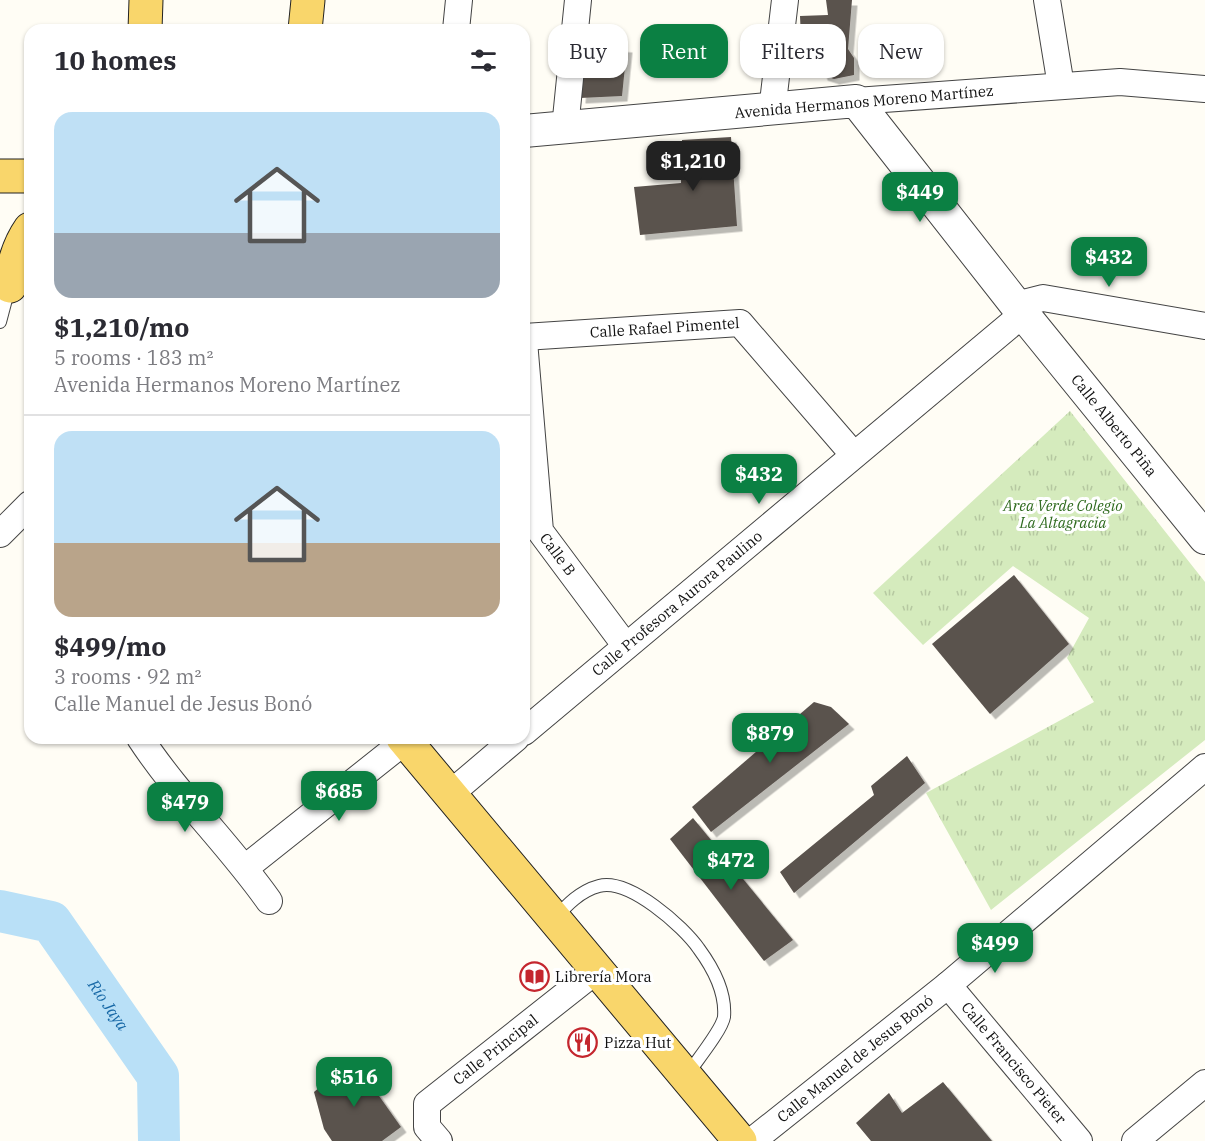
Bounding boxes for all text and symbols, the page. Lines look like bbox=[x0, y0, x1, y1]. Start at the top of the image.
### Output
chip: Buy bbox=[548, 24, 628, 78]
chip: Rent bbox=[640, 24, 728, 78]
chip: Filters bbox=[740, 24, 846, 78]
chip: New bbox=[858, 24, 944, 78]
text: 10 homes bbox=[54, 43, 176, 77]
icon: filters bbox=[467, 44, 500, 77]
street label: Avenida Hermanos Moreno Martínez bbox=[734, 81, 994, 122]
pin: $1,210 bbox=[644, 141, 742, 192]
text: $1,210 bbox=[660, 147, 726, 174]
icon: home bbox=[223, 151, 331, 259]
pin: $449 bbox=[884, 172, 956, 223]
text: $449 bbox=[896, 178, 944, 205]
pin: $432 bbox=[1073, 237, 1145, 288]
text: $432 bbox=[1085, 243, 1133, 270]
text: $1,210/mo bbox=[54, 310, 189, 344]
street label: Calle Rafael Pimentel bbox=[589, 313, 740, 342]
text: 5 rooms · 183 m² bbox=[54, 344, 213, 371]
street label: Calle Alberto Piña bbox=[1067, 370, 1161, 480]
text: Avenida Hermanos Moreno Martínez bbox=[54, 371, 400, 398]
pin: $432 bbox=[723, 454, 795, 505]
text: $432 bbox=[735, 460, 783, 487]
icon: home bbox=[223, 470, 331, 578]
park label: Area Verde Colegio La Altagracia bbox=[1002, 496, 1123, 532]
street label: Calle Profesora Aurora Paulino bbox=[588, 526, 766, 680]
street label: Calle B bbox=[536, 529, 580, 579]
text: $499/mo bbox=[54, 629, 166, 663]
text: 3 rooms · 92 m² bbox=[54, 663, 201, 690]
text: Calle Manuel de Jesus Bonó bbox=[54, 690, 312, 717]
pin: $879 bbox=[734, 713, 806, 764]
text: $879 bbox=[746, 719, 794, 746]
pin: $685 bbox=[303, 771, 375, 822]
text: $685 bbox=[315, 777, 363, 804]
pin: $479 bbox=[149, 782, 221, 833]
text: $479 bbox=[161, 788, 209, 815]
pin: $472 bbox=[695, 840, 767, 891]
text: $472 bbox=[707, 846, 755, 873]
pin: $499 bbox=[959, 923, 1031, 974]
text: $499 bbox=[971, 929, 1019, 956]
library icon: Librería Mora bbox=[518, 961, 550, 993]
place label: Librería Mora bbox=[555, 967, 652, 986]
water label: Río Jaya bbox=[83, 975, 133, 1034]
street label: Calle Manuel de Jesus Bonó bbox=[773, 991, 937, 1126]
street label: Calle Francisco Pieter bbox=[957, 998, 1071, 1128]
street label: Calle Principal bbox=[449, 1010, 542, 1089]
restaurant icon: Pizza Hut bbox=[567, 1027, 599, 1059]
place label: Pizza Hut bbox=[604, 1033, 671, 1052]
pin: $516 bbox=[318, 1057, 390, 1108]
text: $516 bbox=[330, 1063, 378, 1090]

